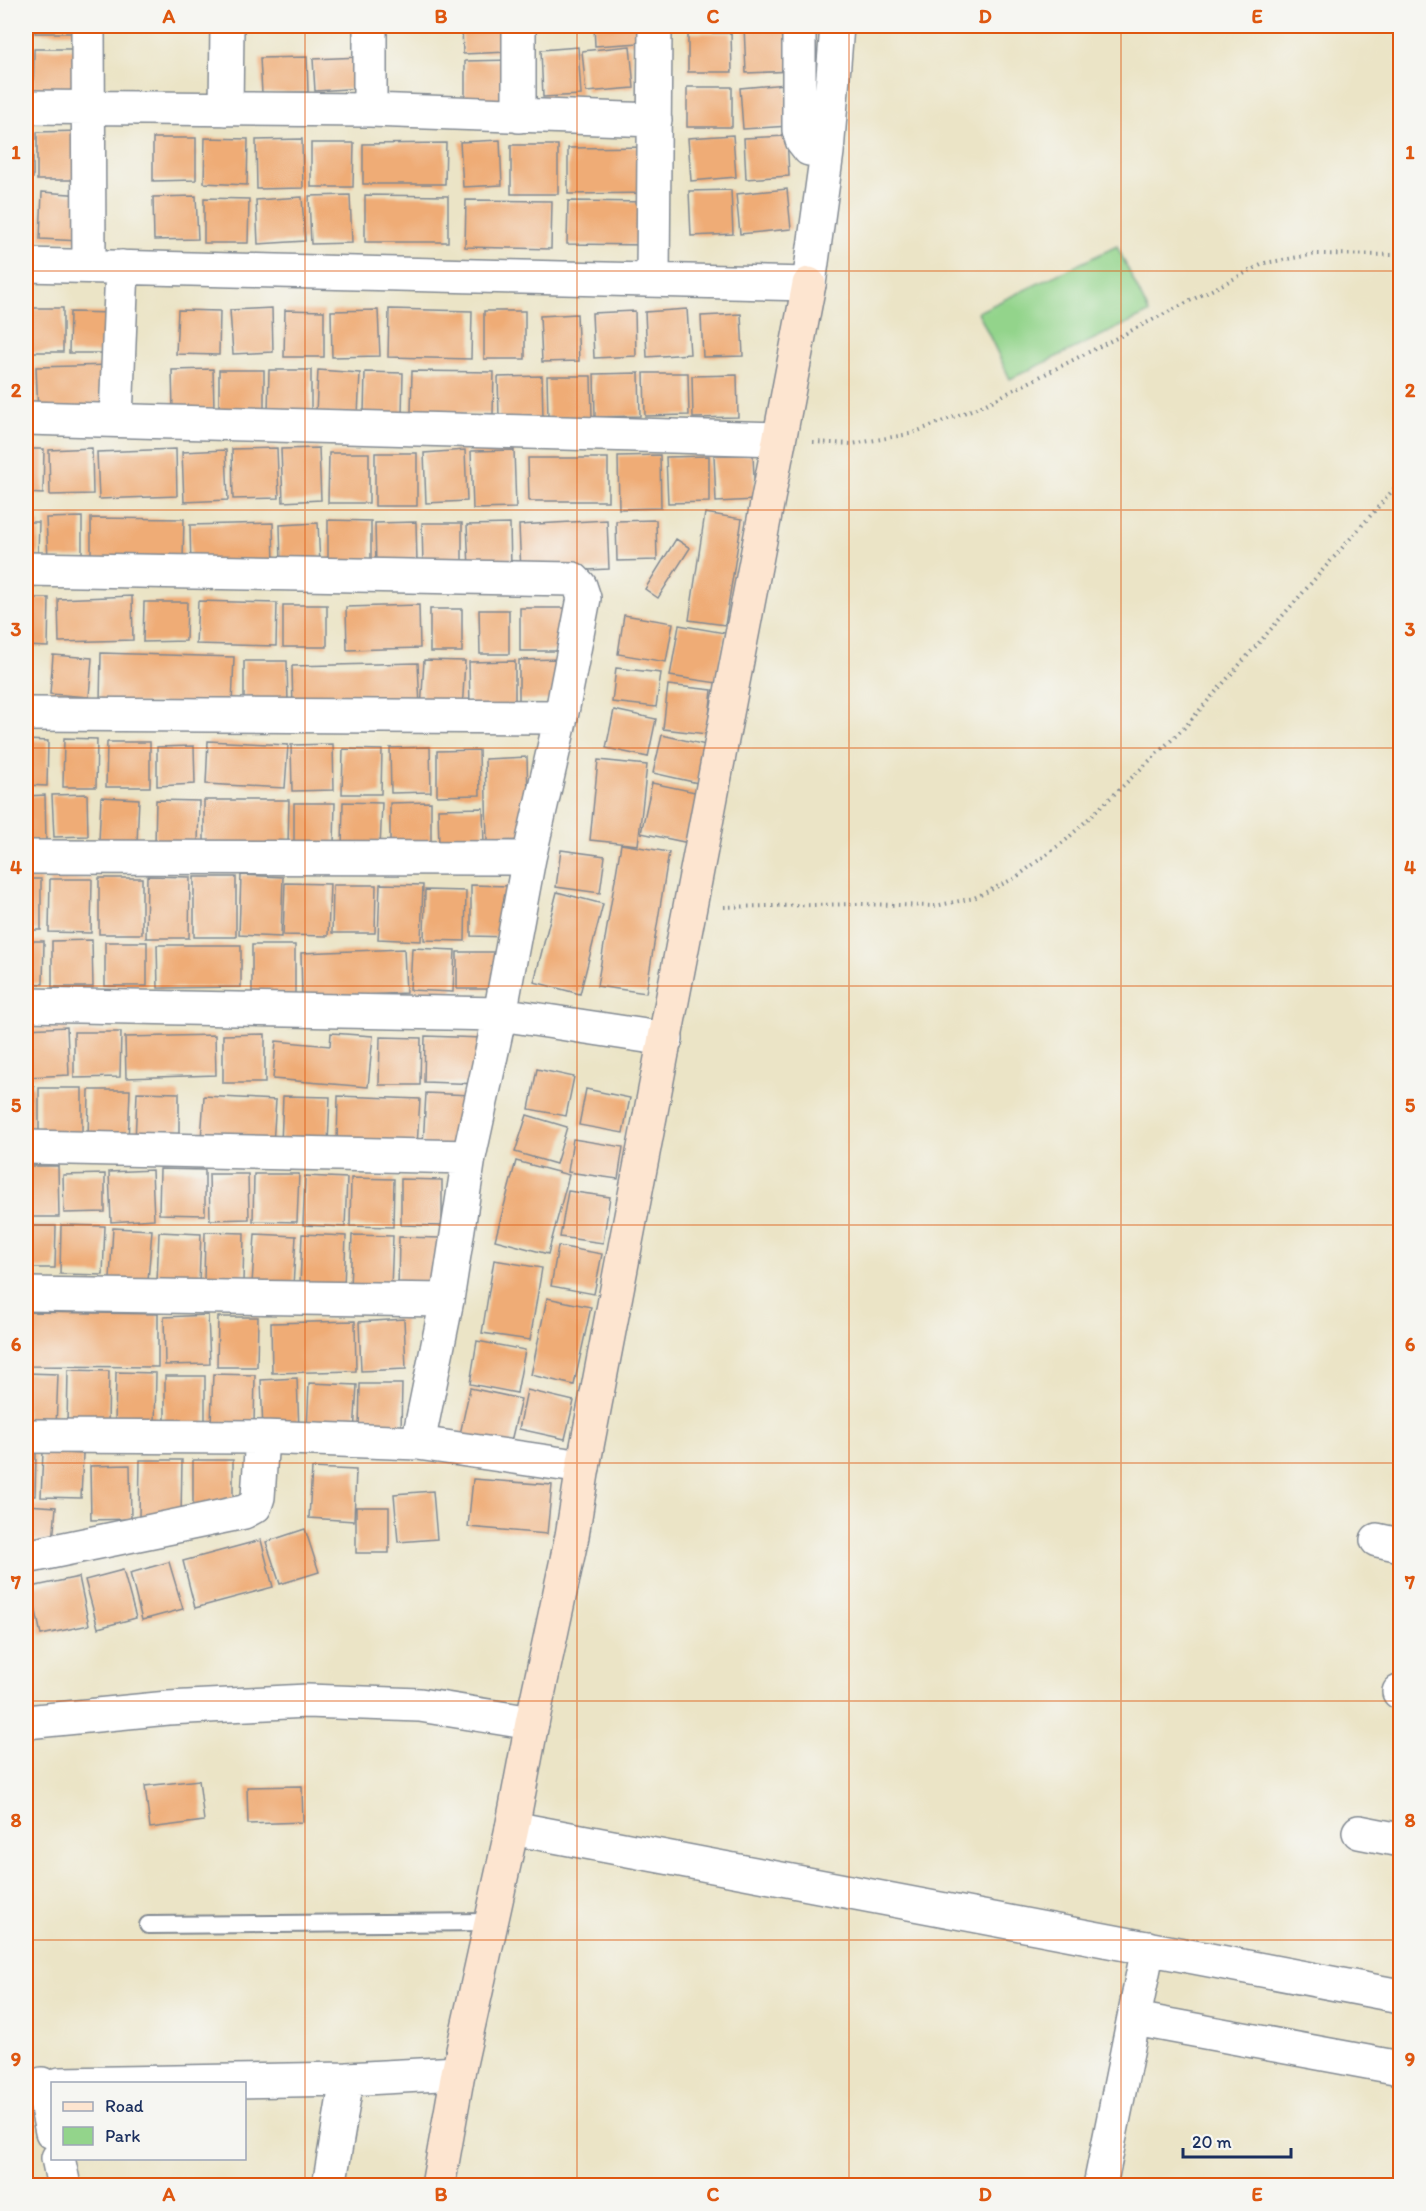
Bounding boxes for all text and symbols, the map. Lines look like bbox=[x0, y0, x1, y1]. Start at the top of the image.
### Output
text: A bbox=[162, 4, 176, 28]
text: B bbox=[435, 4, 448, 28]
text: C bbox=[707, 4, 720, 28]
text: D bbox=[978, 4, 992, 28]
text: E bbox=[1251, 4, 1263, 28]
text: 1 bbox=[11, 140, 21, 164]
text: 1 bbox=[1405, 140, 1415, 164]
text: 2 bbox=[11, 378, 22, 402]
text: 2 bbox=[1405, 378, 1416, 402]
text: 3 bbox=[11, 617, 22, 641]
text: 3 bbox=[1405, 617, 1416, 641]
text: 4 bbox=[10, 855, 22, 879]
text: 4 bbox=[1404, 855, 1416, 879]
text: 5 bbox=[11, 1093, 22, 1117]
text: 5 bbox=[1405, 1093, 1416, 1117]
text: 6 bbox=[11, 1332, 22, 1356]
text: 6 bbox=[1405, 1332, 1416, 1356]
text: 7 bbox=[10, 1570, 21, 1594]
text: 7 bbox=[1404, 1570, 1415, 1594]
text: 8 bbox=[11, 1808, 22, 1832]
text: 8 bbox=[1405, 1808, 1416, 1832]
text: 9 bbox=[11, 2047, 21, 2071]
text: 9 bbox=[1405, 2047, 1415, 2071]
legend bbox=[51, 2082, 246, 2160]
text: Road bbox=[105, 2095, 144, 2117]
scale bar bbox=[1183, 2121, 1291, 2159]
text: Park bbox=[105, 2125, 140, 2147]
text: 20 m bbox=[1192, 2131, 1232, 2153]
text: A bbox=[162, 2182, 176, 2206]
text: B bbox=[435, 2182, 448, 2206]
text: C bbox=[707, 2182, 720, 2206]
text: D bbox=[978, 2182, 992, 2206]
text: E bbox=[1251, 2182, 1263, 2206]

